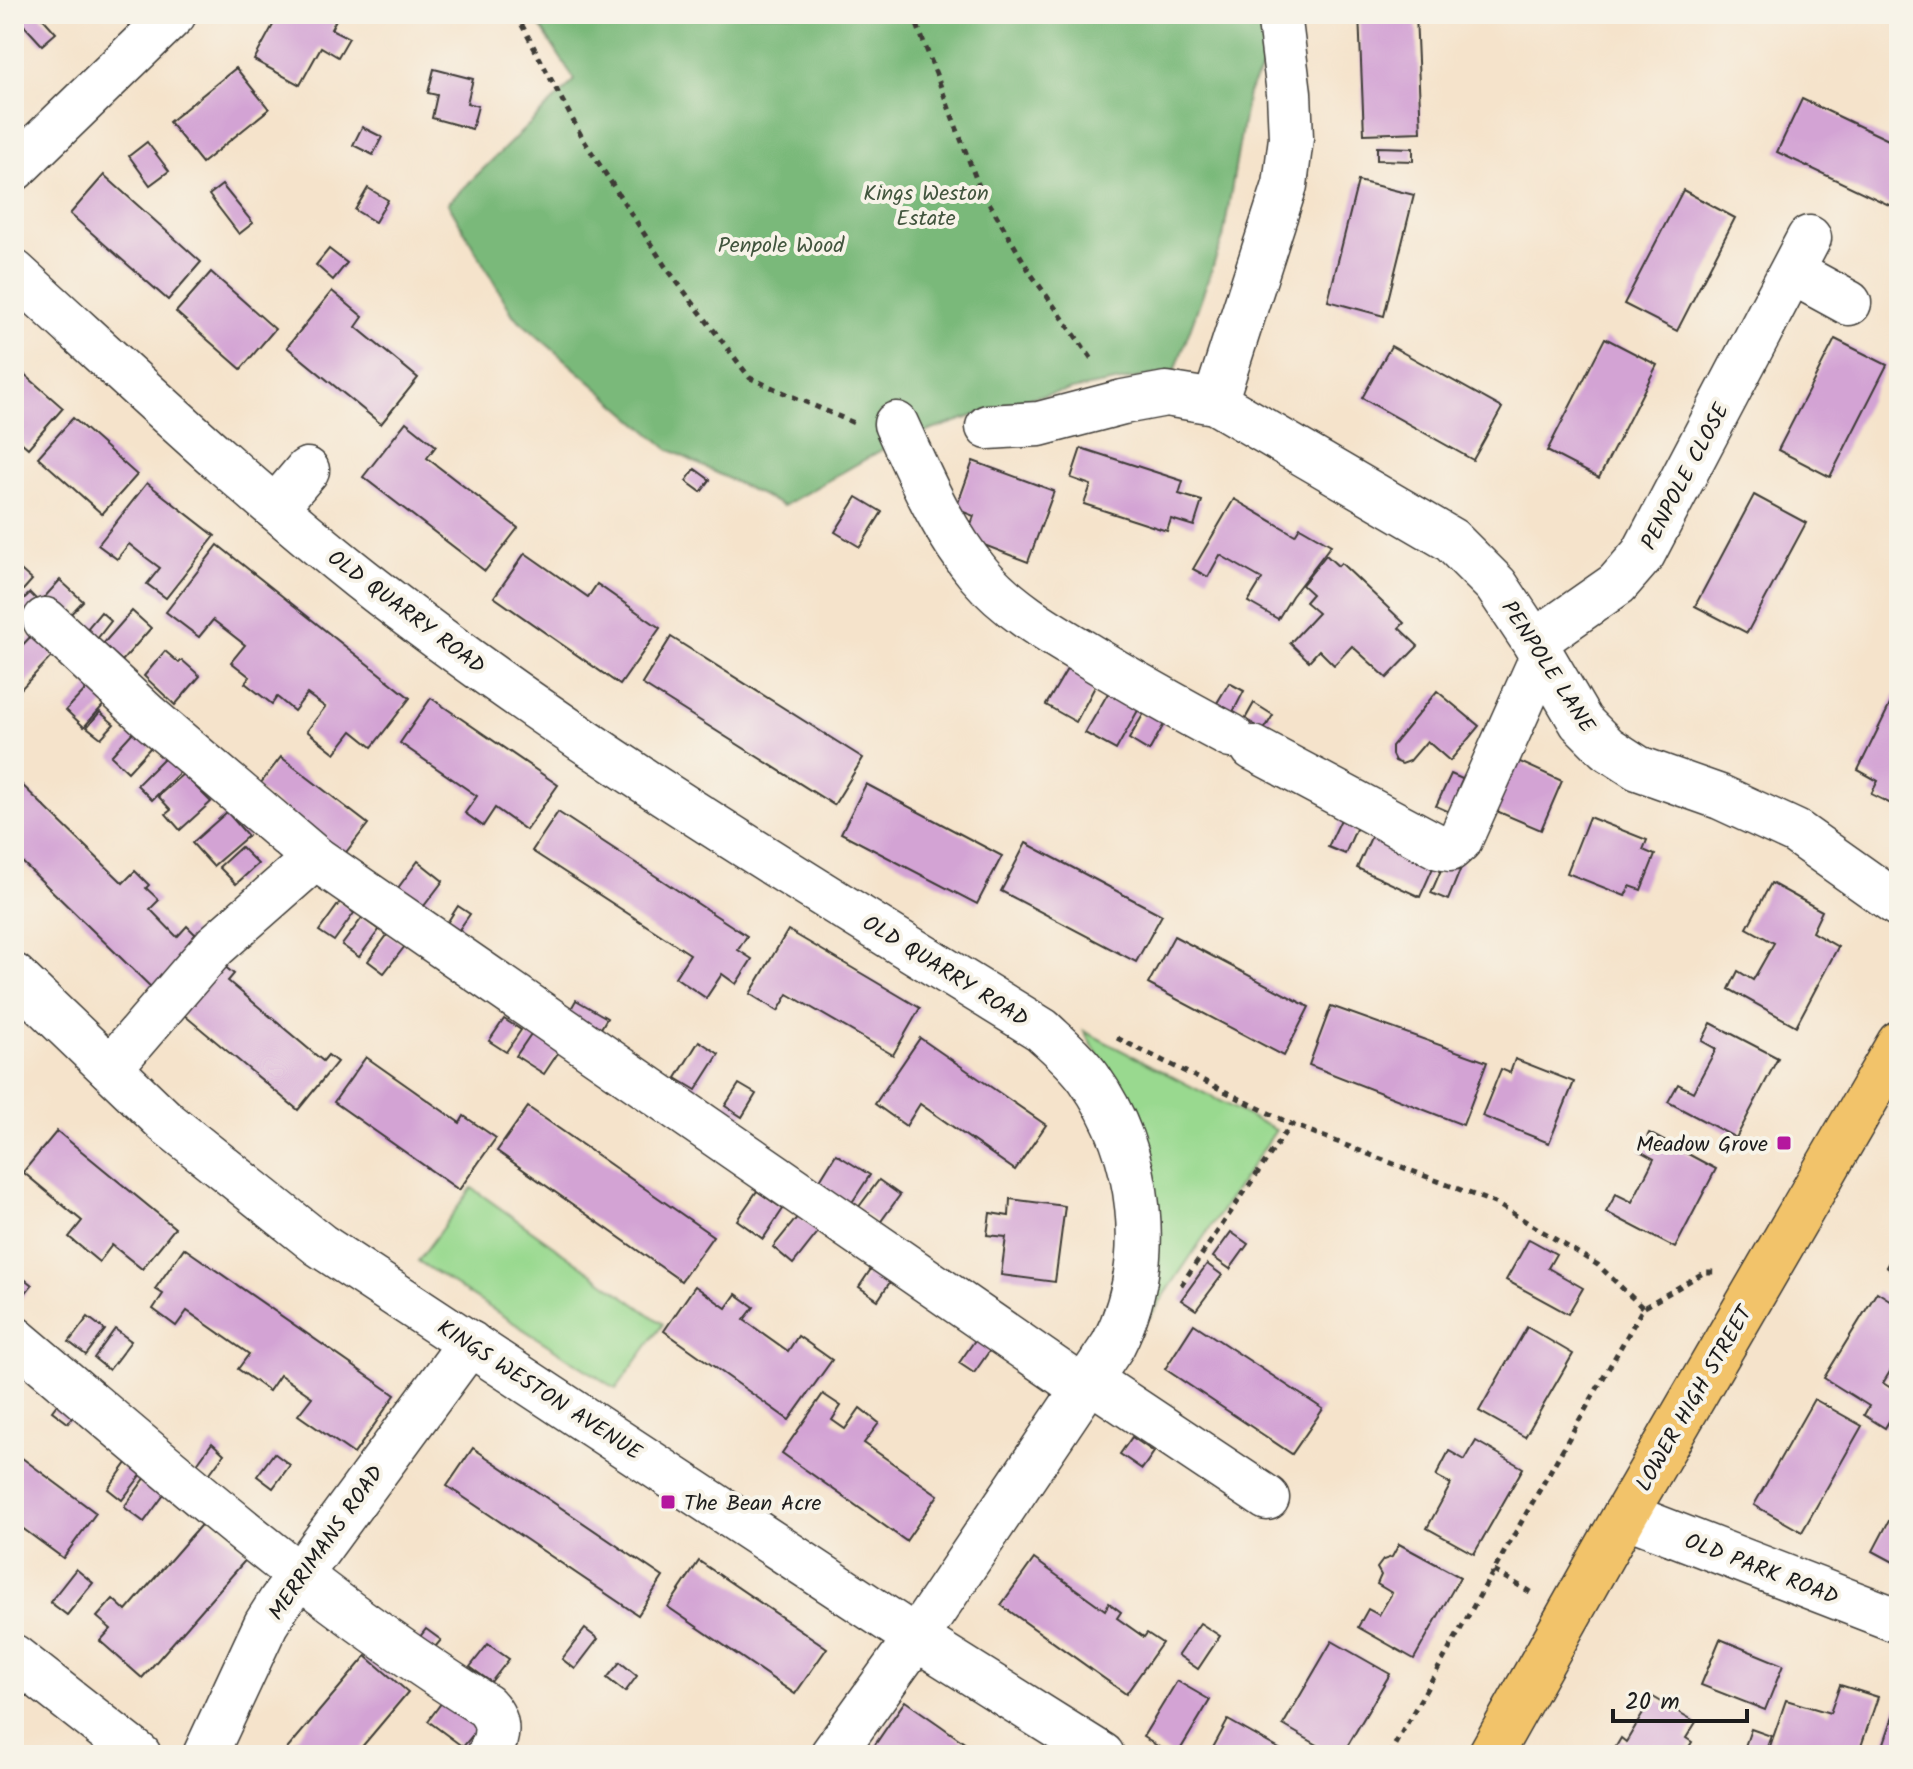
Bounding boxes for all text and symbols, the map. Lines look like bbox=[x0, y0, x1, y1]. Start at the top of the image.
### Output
park label: Kings Weston Estate bbox=[863, 177, 989, 237]
park label: Penpole Wood bbox=[718, 229, 845, 264]
street label: PENPOLE CLOSE bbox=[1633, 396, 1740, 557]
street label: OLD QUARRY ROAD bbox=[319, 542, 492, 684]
street label: PENPOLE LANE bbox=[1491, 594, 1604, 742]
street label: OLD QUARRY ROAD bbox=[855, 907, 1035, 1037]
place label: Meadow Grove bbox=[1636, 1128, 1768, 1163]
marker: Meadow Grove bbox=[1775, 1134, 1793, 1152]
street label: LOWER HIGH STREET bbox=[1628, 1298, 1764, 1499]
street label: KINGS WESTON AVENUE bbox=[429, 1312, 649, 1471]
street label: MERRIMANS ROAD bbox=[260, 1459, 394, 1628]
place label: The Bean Acre bbox=[684, 1487, 822, 1522]
marker: The Bean Acre bbox=[659, 1493, 677, 1511]
street label: OLD PARK ROAD bbox=[1679, 1525, 1843, 1616]
scale bar bbox=[1613, 1673, 1747, 1723]
text: 20 m bbox=[1625, 1683, 1680, 1722]

